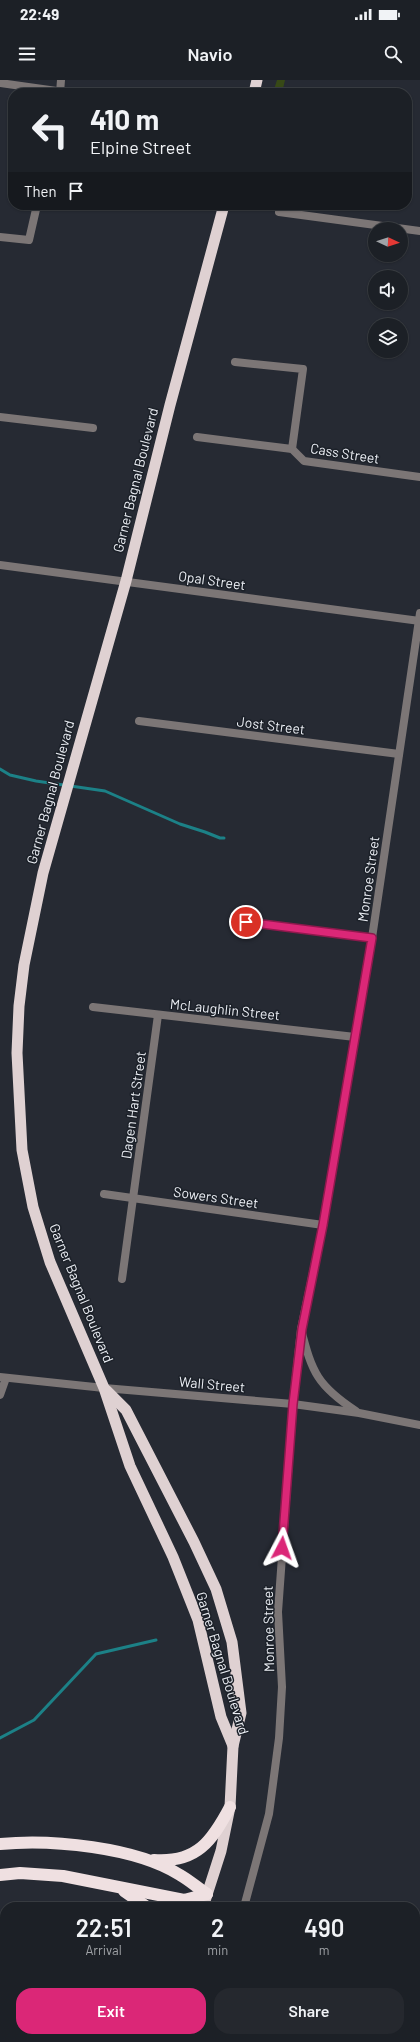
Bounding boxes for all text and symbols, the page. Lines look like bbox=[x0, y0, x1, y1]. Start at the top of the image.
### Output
text: 22:49 bbox=[20, 5, 59, 23]
icon: menu bbox=[16, 43, 38, 65]
text: Navio bbox=[188, 43, 232, 65]
icon: search bbox=[382, 43, 404, 65]
text: 410 m bbox=[90, 102, 159, 136]
icon: left bbox=[24, 104, 76, 156]
text: Elpine Street bbox=[90, 136, 191, 158]
icon: arrive bbox=[65, 180, 87, 202]
text: Then bbox=[24, 182, 57, 200]
north arrow bbox=[368, 222, 408, 262]
map controls bbox=[368, 222, 408, 358]
button: sound bbox=[368, 270, 408, 310]
button: layers bbox=[368, 318, 408, 358]
street label: Garner Bagnal Boulevard bbox=[109, 406, 161, 554]
street label: Cass Street bbox=[309, 439, 381, 467]
street label: Opal Street bbox=[177, 567, 247, 593]
street label: Jost Street bbox=[236, 712, 306, 738]
street label: Garner Bagnal Boulevard bbox=[23, 718, 77, 866]
street label: Monroe Street bbox=[354, 835, 382, 923]
pin bbox=[229, 905, 263, 939]
icon: arrive bbox=[235, 911, 257, 933]
street label: McLaughlin Street bbox=[169, 995, 281, 1023]
street label: Dagen Hart Street bbox=[117, 1050, 149, 1160]
street label: Sowers Street bbox=[172, 1183, 260, 1211]
street label: Garner Bagnal Boulevard bbox=[46, 1221, 118, 1365]
street label: Wall Street bbox=[178, 1373, 246, 1395]
position arrow bbox=[261, 1527, 303, 1569]
street label: Monroe Street bbox=[259, 1586, 277, 1672]
street label: Garner Bagnal Boulevard bbox=[193, 1590, 253, 1736]
text: 22:51 bbox=[76, 1913, 131, 1942]
text: 2 bbox=[211, 1913, 224, 1942]
text: 490 bbox=[304, 1913, 344, 1942]
text: Arrival bbox=[85, 1942, 122, 1958]
text: min bbox=[207, 1942, 228, 1958]
text: m bbox=[319, 1942, 330, 1958]
button: Exit bbox=[16, 1988, 206, 2034]
button: Share bbox=[214, 1988, 404, 2034]

